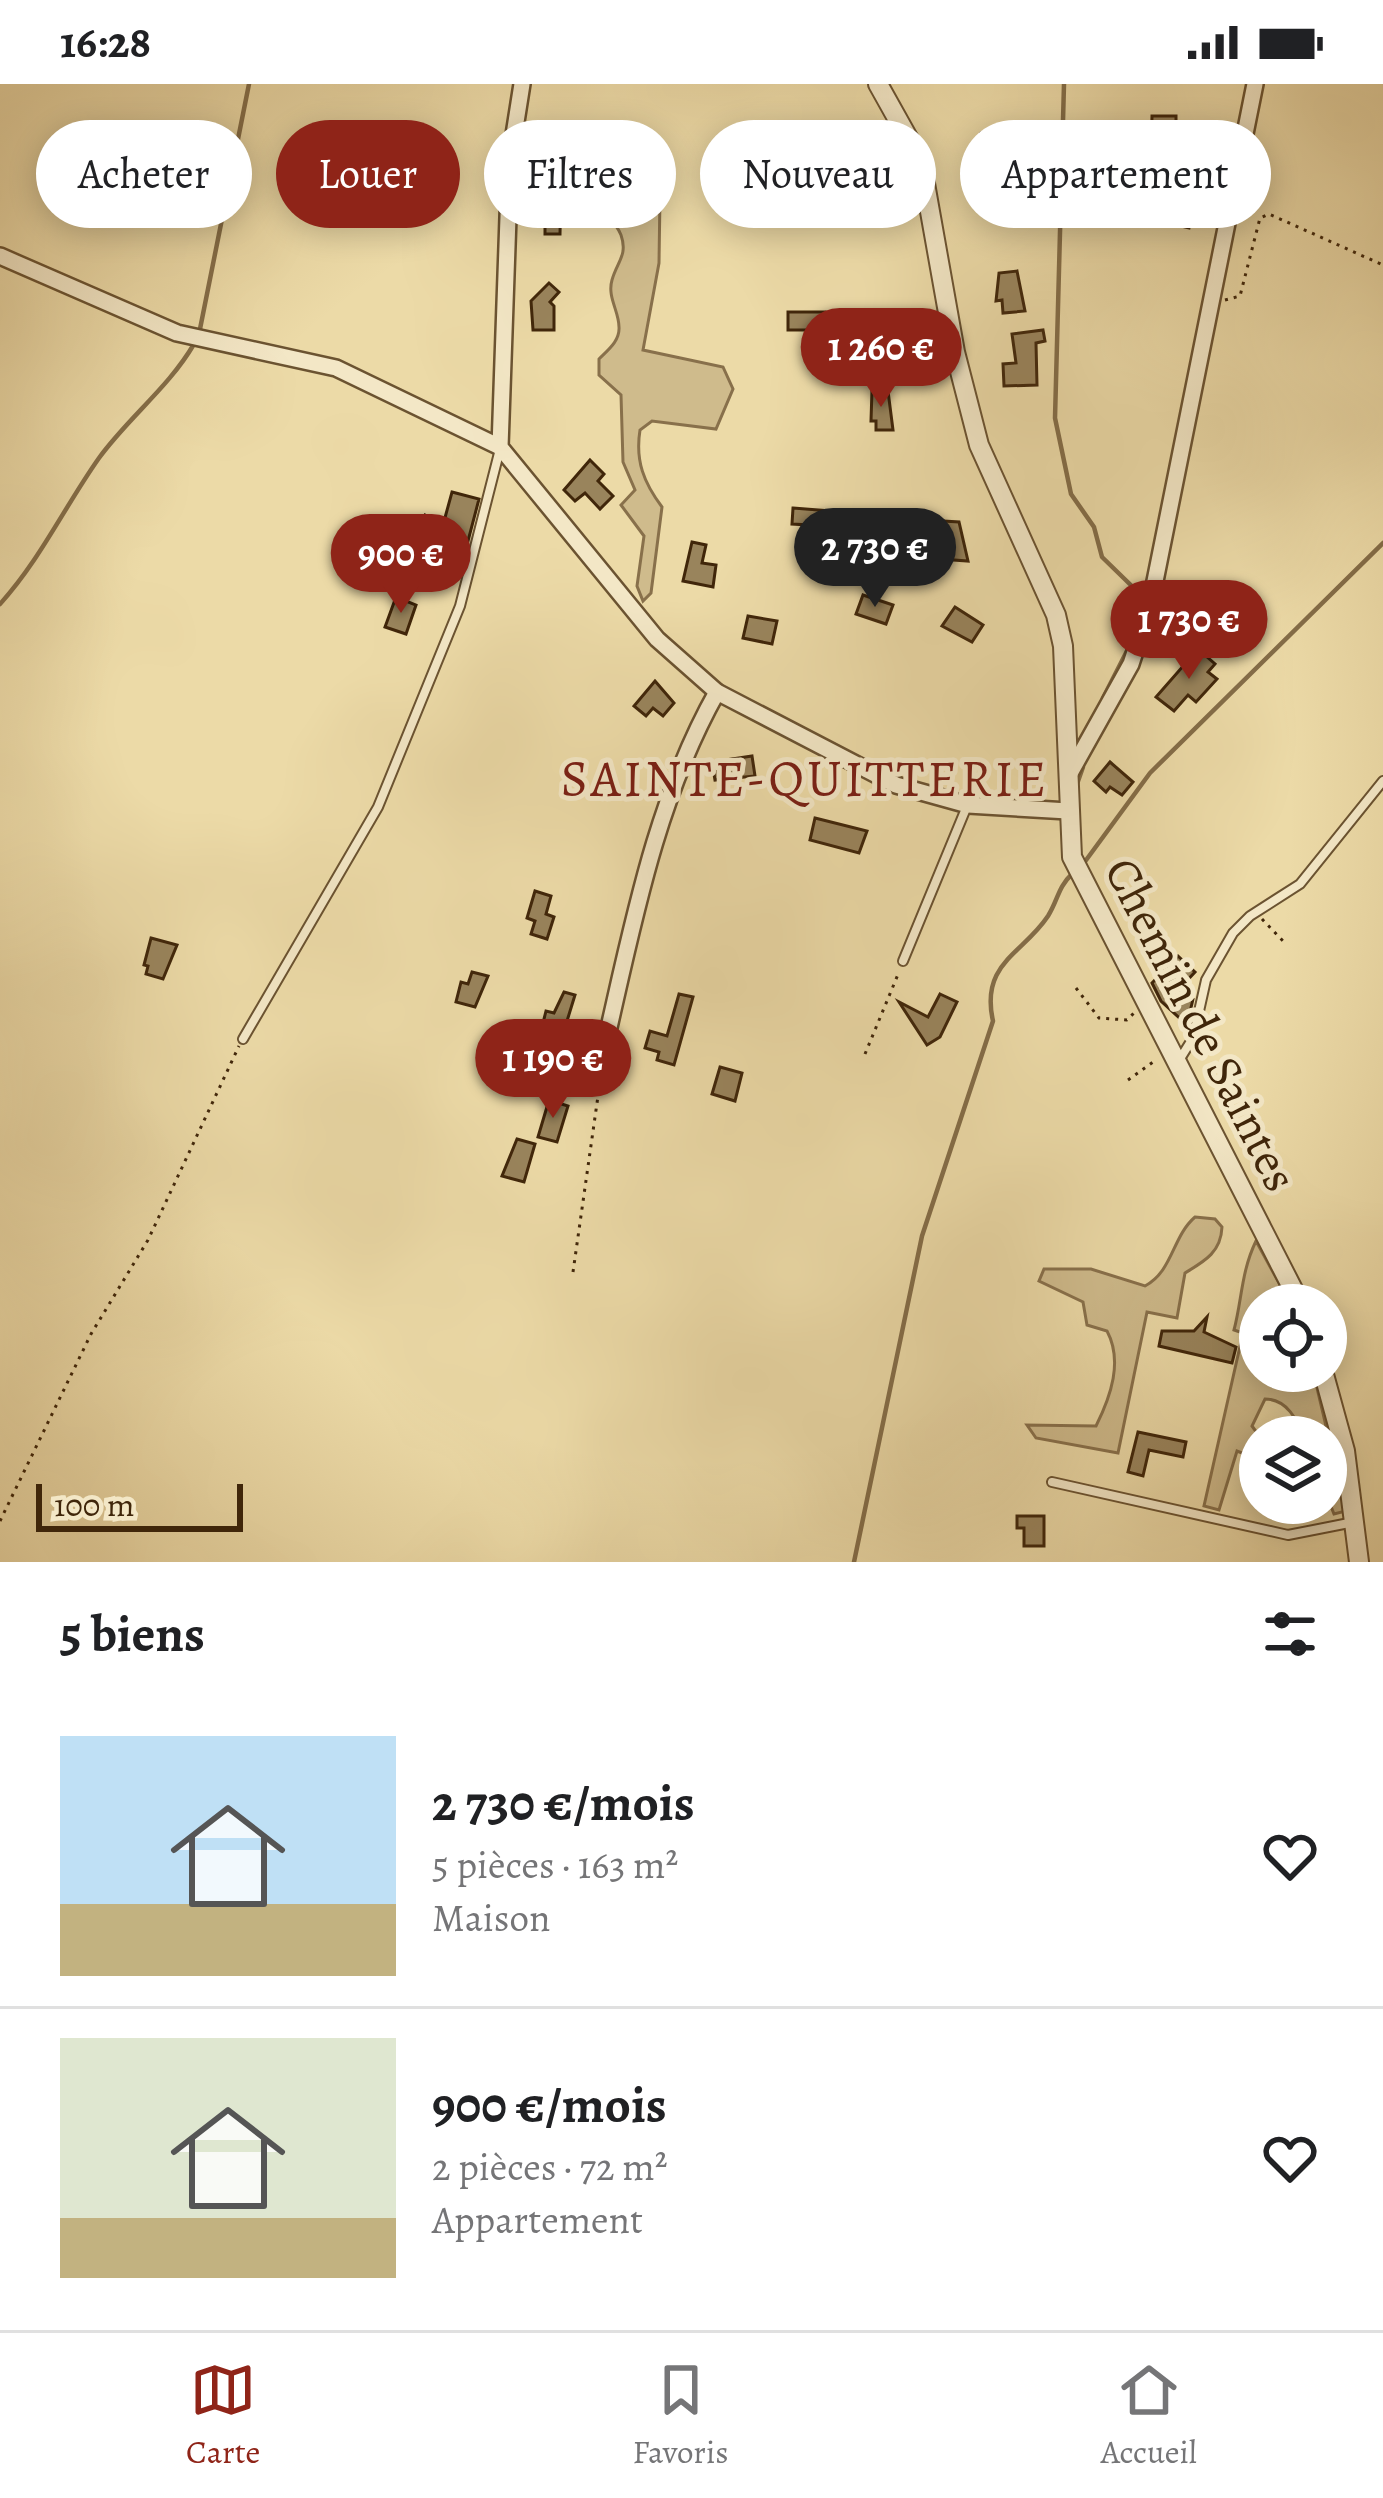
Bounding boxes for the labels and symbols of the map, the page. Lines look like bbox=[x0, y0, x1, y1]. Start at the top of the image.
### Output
pin: 1 260 € bbox=[770, 308, 992, 410]
pin: 2 730 € bbox=[764, 508, 986, 610]
pin: 900 € bbox=[317, 514, 485, 616]
pin: 1 730 € bbox=[1078, 580, 1300, 682]
district label: SAINTE-QUITTERIE bbox=[561, 744, 1049, 814]
street label: Chemin de Saintes bbox=[1088, 846, 1314, 1203]
pin: 1 190 € bbox=[442, 1019, 664, 1121]
scale bar bbox=[36, 1478, 243, 1531]

